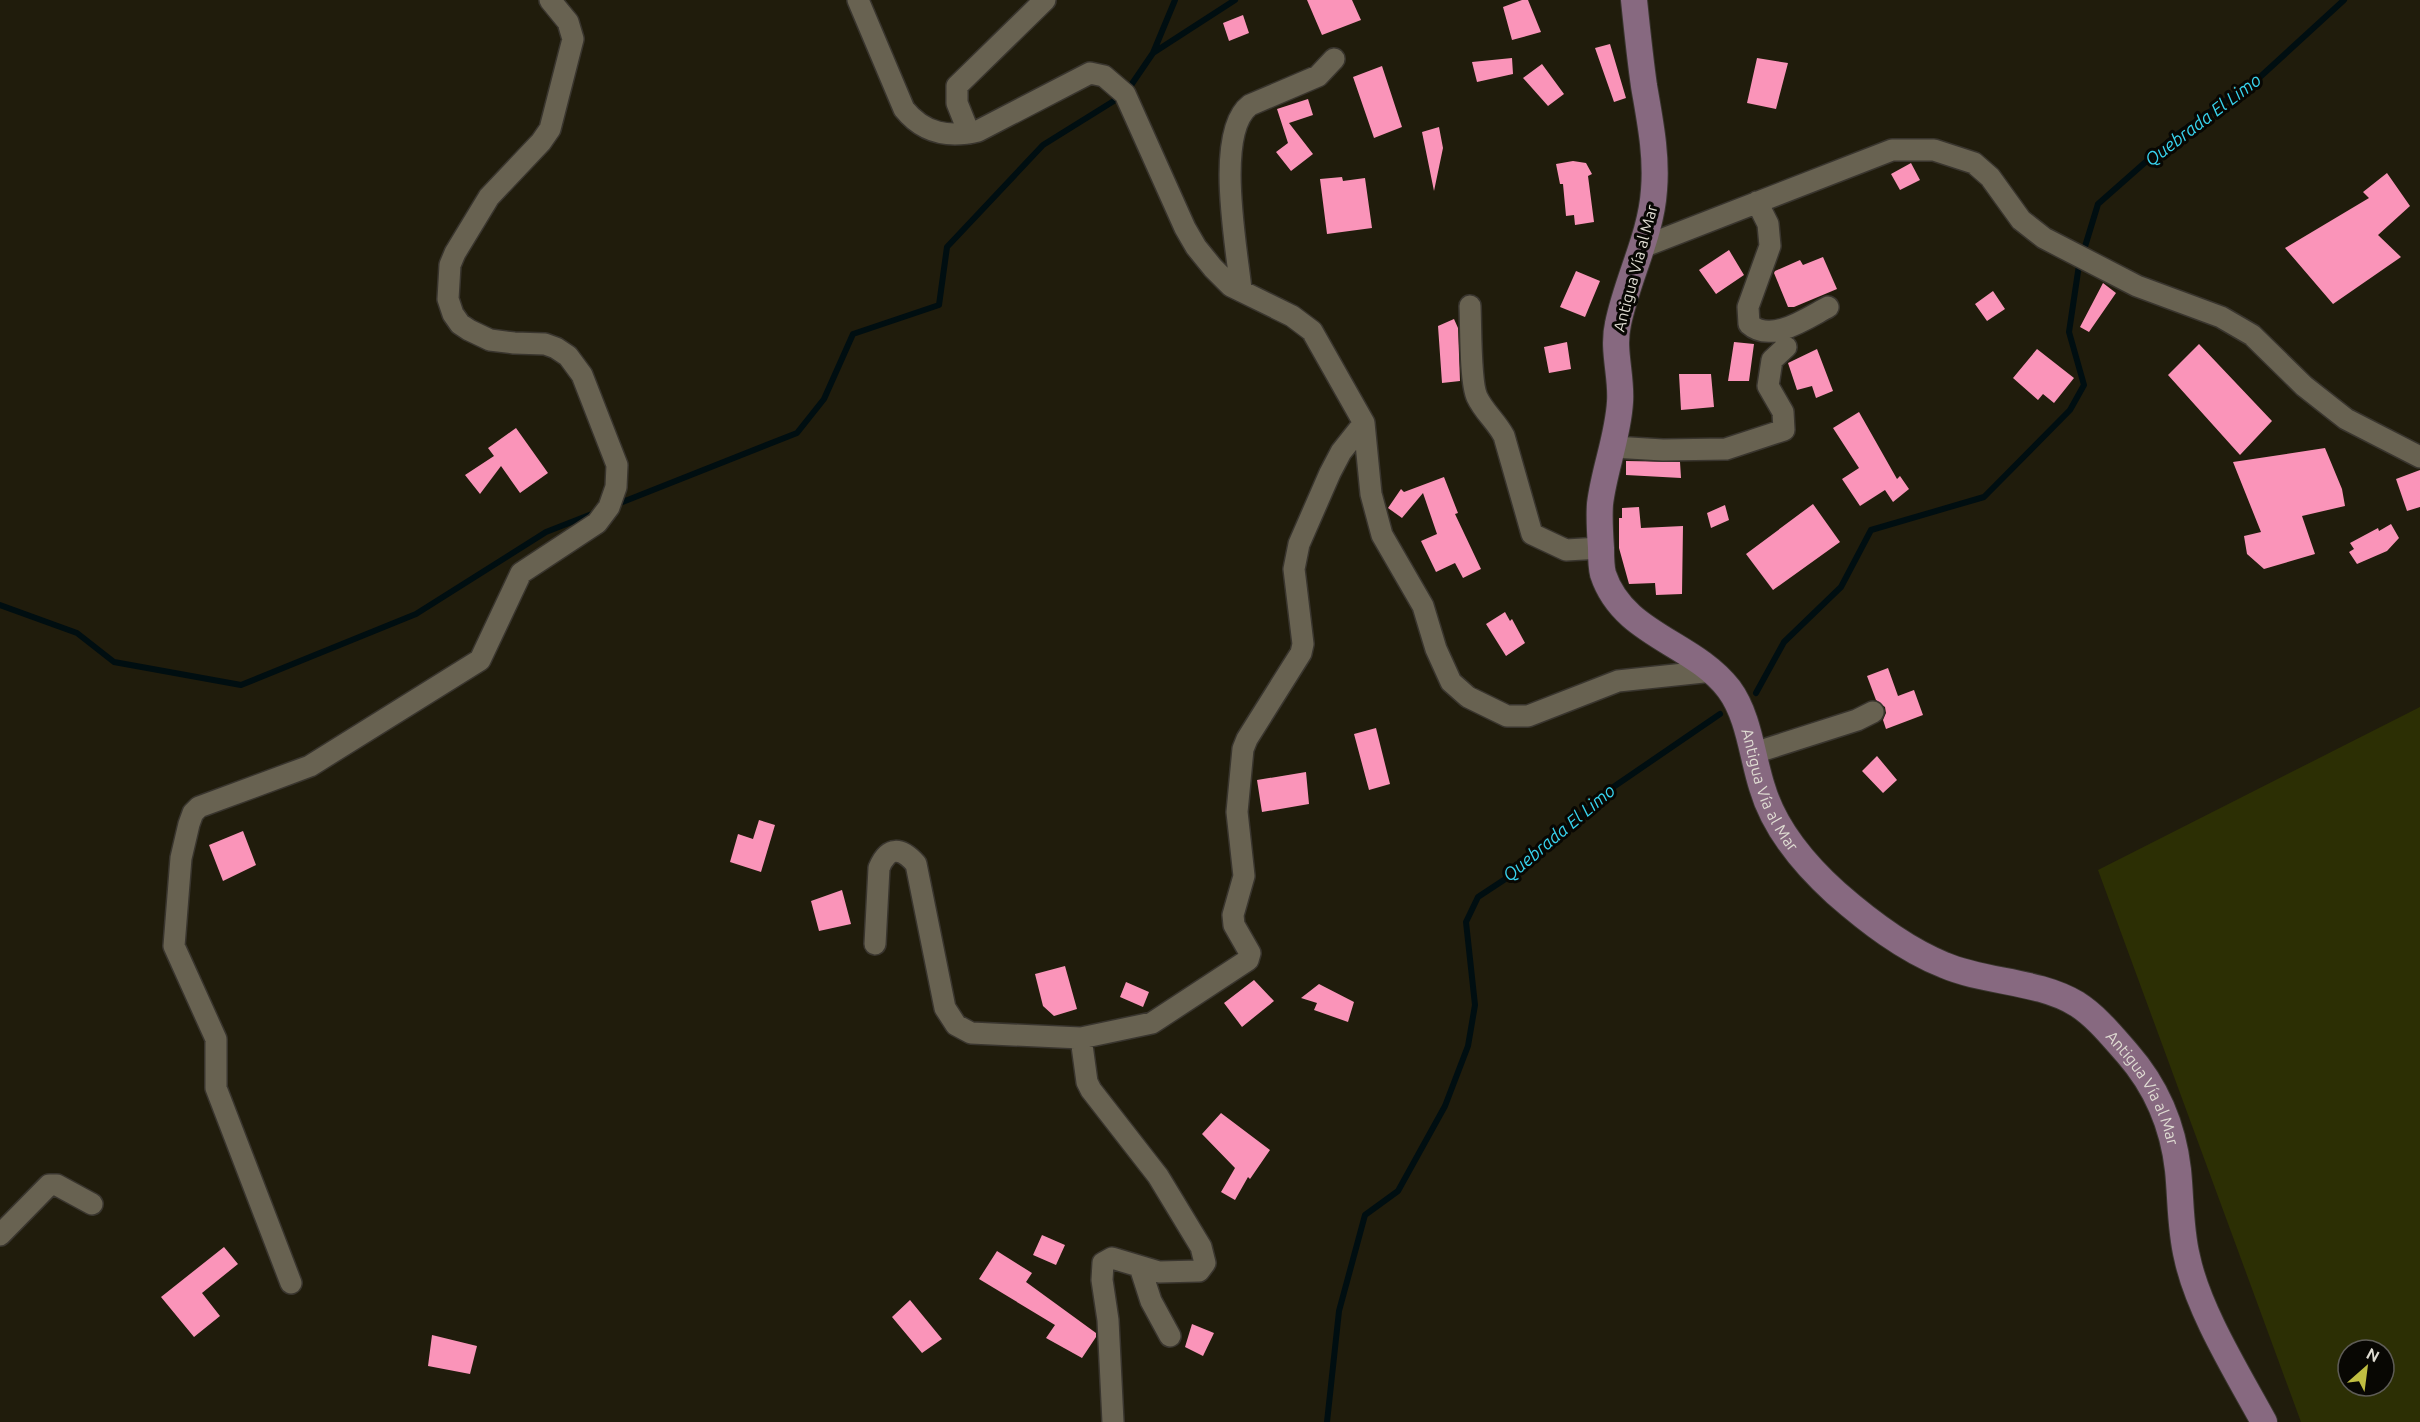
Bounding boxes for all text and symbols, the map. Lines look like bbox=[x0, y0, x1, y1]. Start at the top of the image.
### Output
water label: Quebrada El Limo bbox=[2141, 69, 2265, 170]
street label: Antigua Vía al Mar bbox=[1609, 203, 1661, 333]
street label: Antigua Vía al Mar bbox=[1738, 726, 1802, 854]
water label: Quebrada El Limo bbox=[1498, 779, 1619, 886]
street label: Antigua Vía al Mar bbox=[2103, 1027, 2182, 1147]
north arrow bbox=[2336, 1338, 2396, 1398]
text: N bbox=[2364, 1344, 2383, 1366]

